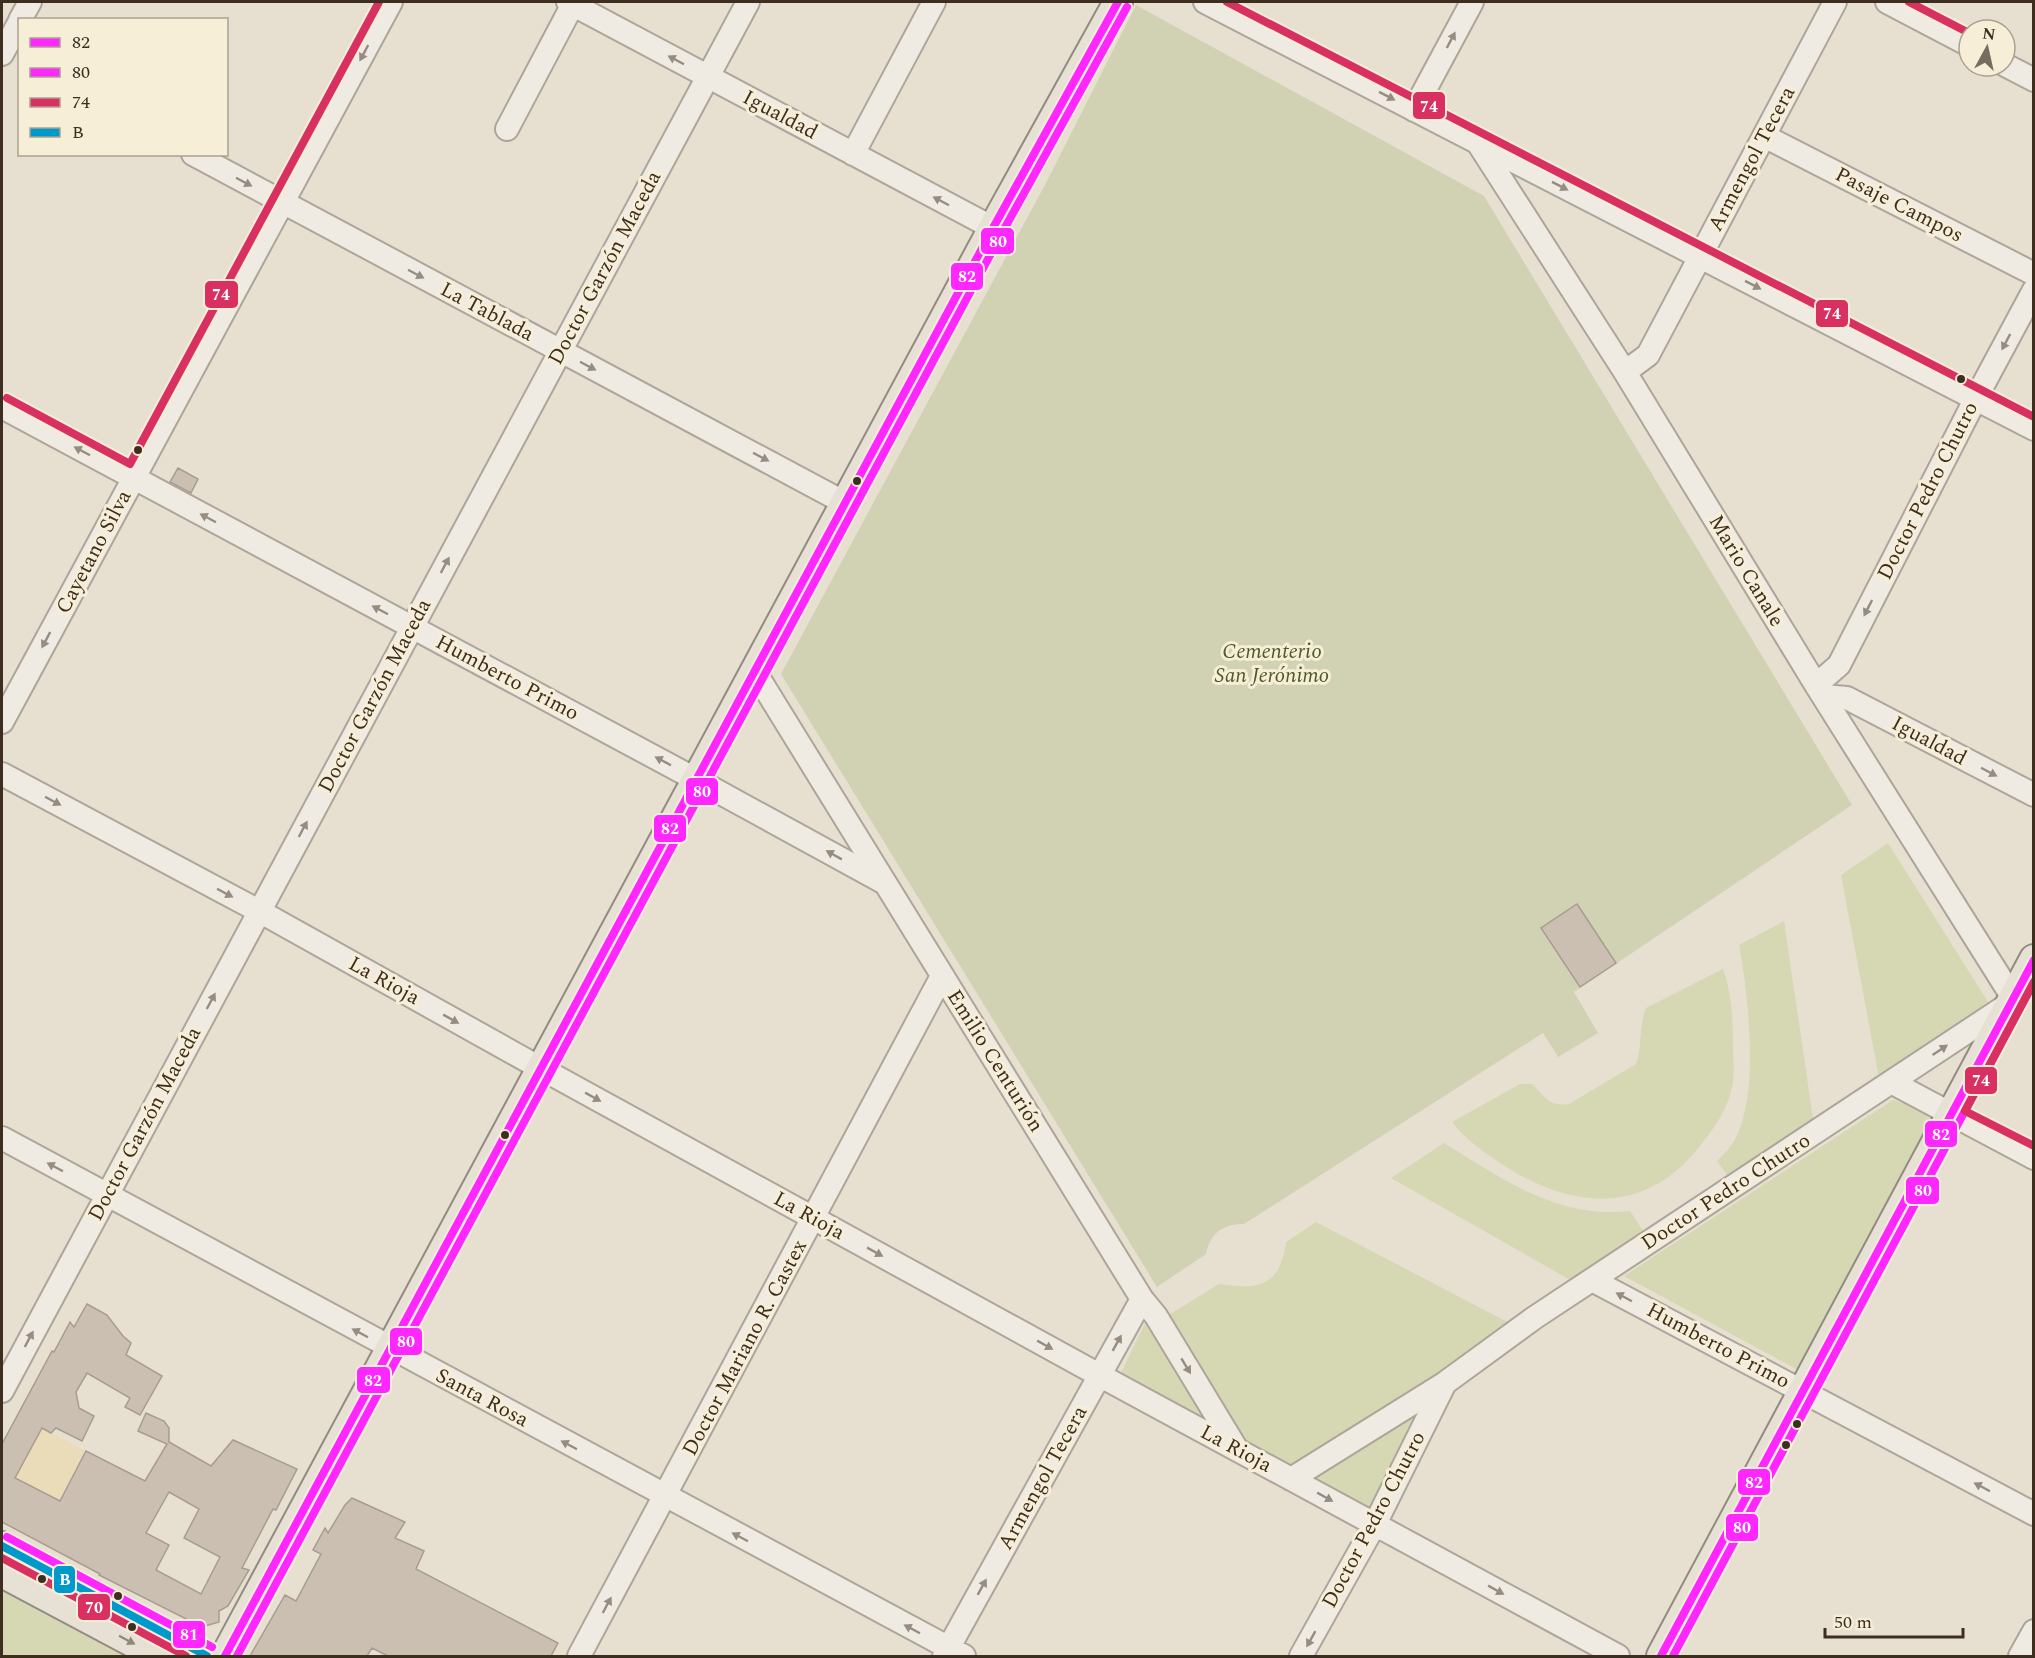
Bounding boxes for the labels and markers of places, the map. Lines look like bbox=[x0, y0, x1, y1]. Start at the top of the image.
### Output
unlabelled marker bbox=[1955, 373, 1967, 385]
unlabelled marker bbox=[132, 444, 144, 456]
unlabelled marker bbox=[851, 475, 863, 487]
unlabelled marker bbox=[499, 1129, 511, 1141]
unlabelled marker bbox=[1791, 1418, 1803, 1430]
unlabelled marker bbox=[1780, 1439, 1792, 1451]
unlabelled marker bbox=[36, 1573, 48, 1585]
unlabelled marker bbox=[112, 1590, 124, 1602]
unlabelled marker bbox=[126, 1621, 138, 1633]

